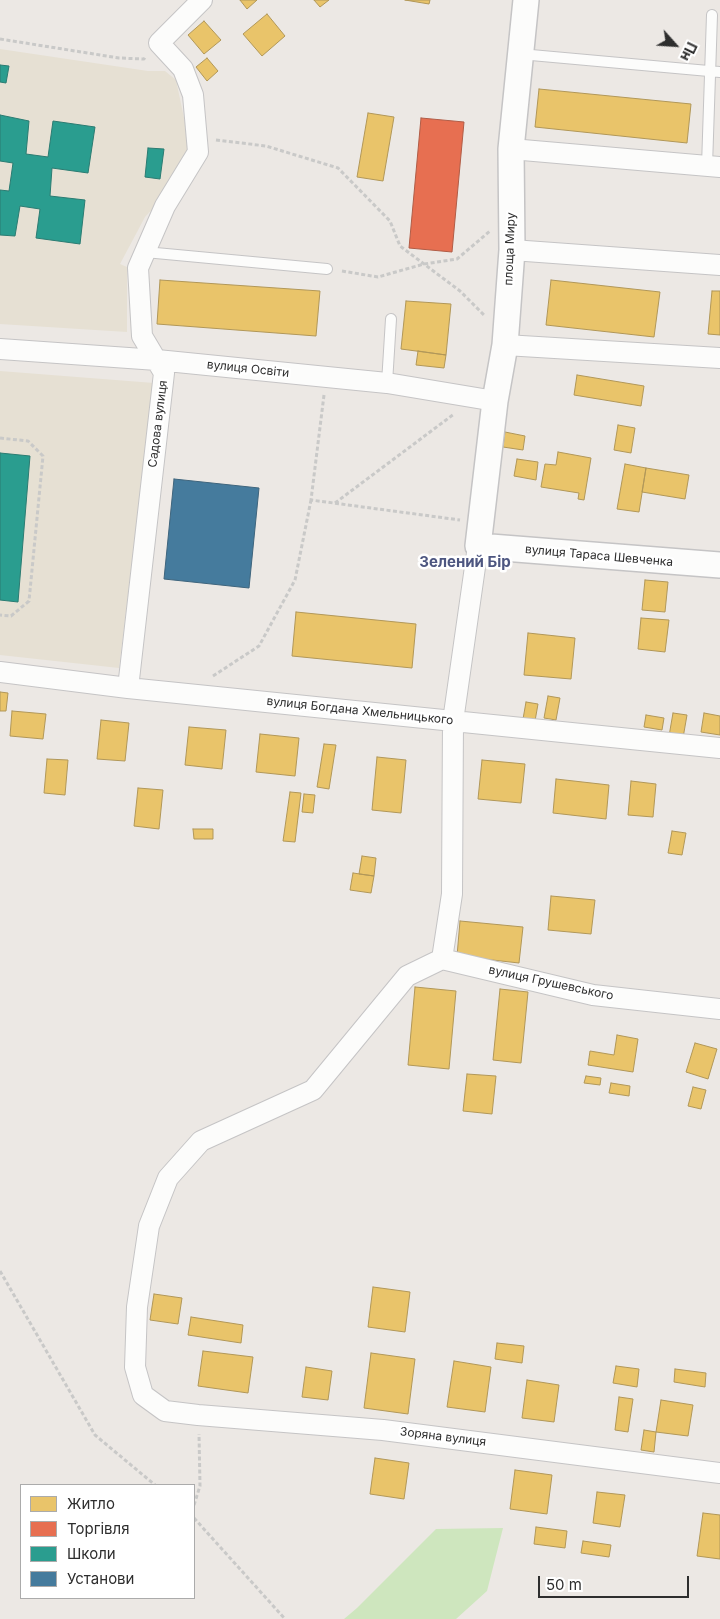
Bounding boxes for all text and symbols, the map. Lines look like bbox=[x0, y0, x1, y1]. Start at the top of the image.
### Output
north arrow bbox=[650, 20, 700, 70]
text: Пн bbox=[677, 39, 701, 64]
street label: площа Миру bbox=[502, 212, 518, 286]
street label: вулиця Освіти bbox=[206, 358, 290, 380]
street label: Садова вулиця bbox=[145, 379, 171, 469]
street label: вулиця Тараса Шевченка bbox=[524, 542, 674, 570]
district label: Зелений Бір bbox=[419, 553, 511, 571]
street label: вулиця Богдана Хмельницького bbox=[266, 694, 454, 728]
street label: вулиця Грушевського bbox=[487, 963, 615, 1003]
street label: Зоряна вулиця bbox=[399, 1425, 487, 1449]
legend bbox=[20, 1484, 195, 1599]
text: Житло bbox=[67, 1494, 115, 1513]
text: Торгівля bbox=[67, 1519, 130, 1538]
text: Школи bbox=[67, 1544, 116, 1563]
scale bar bbox=[540, 1566, 691, 1598]
text: Установи bbox=[67, 1569, 134, 1588]
text: 50 m bbox=[546, 1575, 582, 1594]

